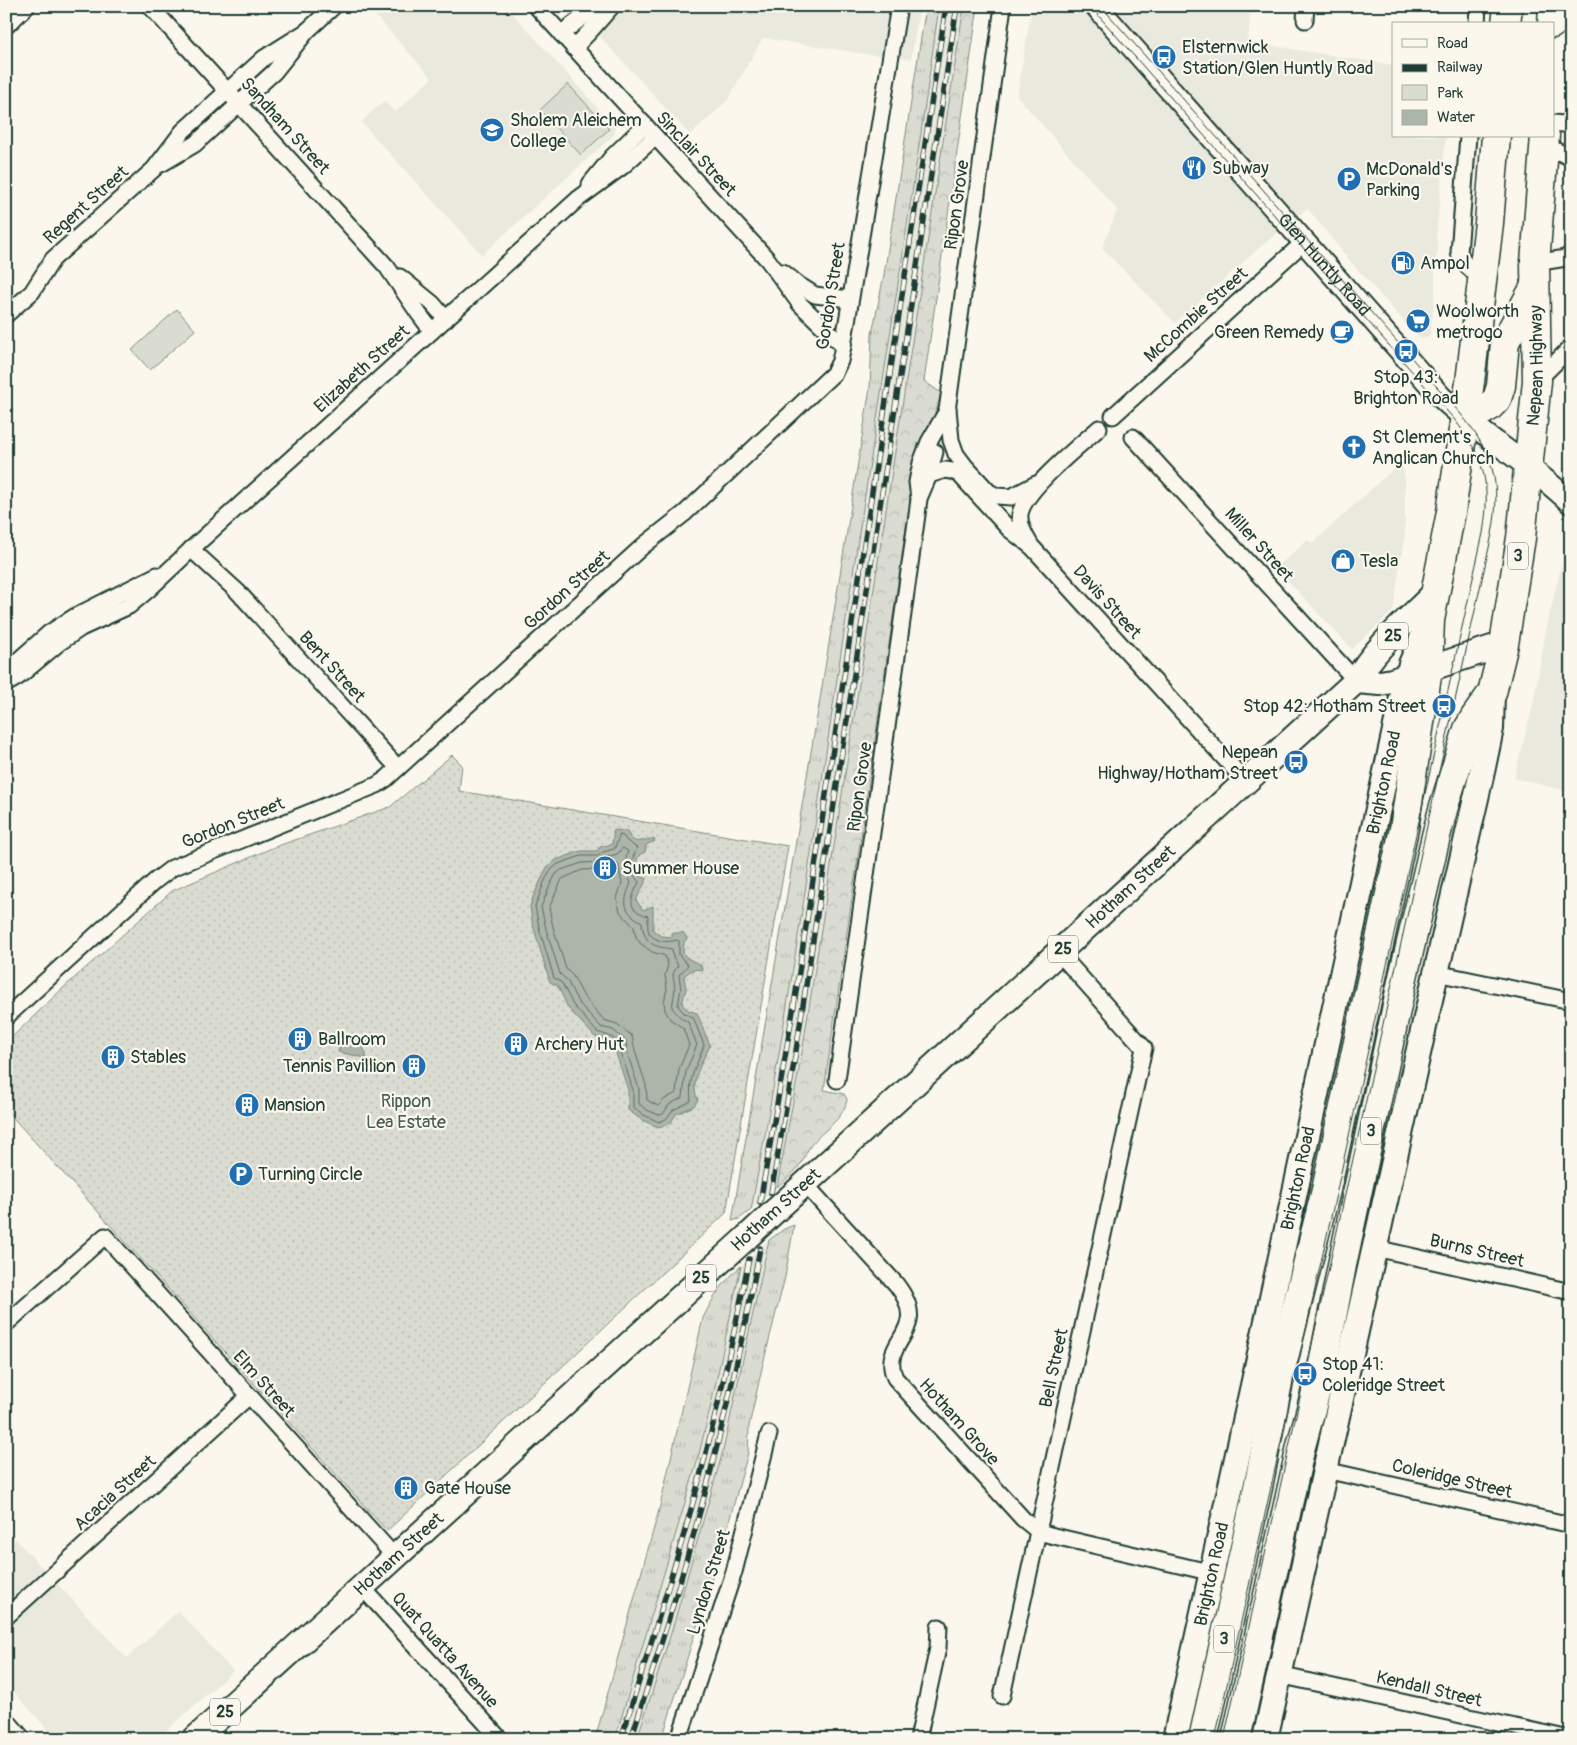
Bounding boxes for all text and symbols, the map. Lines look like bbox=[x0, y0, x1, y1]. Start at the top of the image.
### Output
legend bbox=[1392, 22, 1554, 138]
text: Road bbox=[1437, 34, 1468, 53]
place label: Elsternwick Station/Glen Huntly Road bbox=[1182, 36, 1374, 80]
bus stop icon: Elsternwick Station/Glen Huntly Road bbox=[1151, 44, 1177, 70]
text: Railway bbox=[1437, 58, 1483, 77]
street label: Sandham Street bbox=[235, 73, 335, 180]
text: Park bbox=[1437, 84, 1464, 103]
street label: Sinclair Street bbox=[651, 107, 742, 202]
text: Water bbox=[1437, 108, 1476, 127]
place label: Sholem Aleichem College bbox=[510, 109, 642, 153]
school or university icon: Sholem Aleichem College bbox=[479, 117, 505, 143]
restaurant icon: Subway bbox=[1181, 155, 1207, 181]
place label: Subway bbox=[1212, 157, 1269, 180]
place label: McDonald's Parking bbox=[1366, 158, 1452, 202]
street label: Ripon Grove bbox=[939, 159, 975, 251]
street label: Regent Street bbox=[39, 160, 134, 249]
parking icon: McDonald's Parking bbox=[1336, 166, 1362, 192]
street label: Glen Huntly Road bbox=[1273, 208, 1376, 321]
street label: Gordon Street bbox=[811, 240, 851, 351]
fuel station icon: Ampol bbox=[1390, 250, 1416, 276]
place label: Ampol bbox=[1420, 252, 1470, 275]
street label: McCombie Street bbox=[1139, 262, 1253, 368]
place label: Woolworth metrogo bbox=[1436, 300, 1519, 344]
street label: Nepean Highway bbox=[1521, 305, 1549, 427]
supermarket icon: Woolworth metrogo bbox=[1405, 308, 1431, 334]
cafe icon: Green Remedy bbox=[1329, 319, 1355, 345]
street label: Elizabeth Street bbox=[309, 320, 415, 418]
place label: Green Remedy bbox=[1214, 321, 1324, 344]
bus stop icon: Stop 43: Brighton Road bbox=[1393, 338, 1419, 364]
place label: Stop 43: Brighton Road bbox=[1353, 366, 1459, 410]
place label: St Clement's Anglican Church bbox=[1372, 426, 1494, 470]
church icon: St Clement's Anglican Church bbox=[1341, 434, 1367, 460]
street label: Miller Street bbox=[1219, 503, 1299, 588]
road number: 3 bbox=[1508, 542, 1528, 570]
street label: Gordon Street bbox=[519, 545, 616, 635]
shop icon: Tesla bbox=[1330, 548, 1356, 574]
place label: Tesla bbox=[1360, 550, 1398, 573]
street label: Davis Street bbox=[1068, 560, 1147, 644]
road number: 25 bbox=[1378, 622, 1408, 650]
street label: Bent Street bbox=[294, 626, 371, 708]
bus stop icon: Stop 42: Hotham Street bbox=[1431, 693, 1457, 719]
place label: Stop 42: Hotham Street bbox=[1243, 695, 1427, 718]
street label: Brighton Road bbox=[1361, 728, 1406, 837]
street label: Ripon Grove bbox=[842, 741, 878, 833]
place label: Nepean Highway/Hotham Street bbox=[1097, 741, 1279, 785]
bus stop icon: Nepean Highway/Hotham Street bbox=[1283, 749, 1309, 775]
street label: Gordon Street bbox=[178, 792, 288, 854]
street label: Hotham Street bbox=[1081, 839, 1181, 934]
building icon: Summer House bbox=[592, 855, 618, 881]
place label: Summer House bbox=[622, 857, 739, 880]
road number: 25 bbox=[1048, 936, 1078, 962]
building icon: Ballroom bbox=[287, 1026, 313, 1052]
place label: Ballroom bbox=[318, 1028, 386, 1051]
building icon: Archery Hut bbox=[503, 1031, 529, 1057]
place label: Archery Hut bbox=[534, 1033, 625, 1056]
building icon: Stables bbox=[100, 1044, 126, 1070]
place label: Stables bbox=[130, 1046, 186, 1069]
building icon: Tennis Pavillion bbox=[401, 1053, 427, 1079]
place label: Tennis Pavillion bbox=[283, 1055, 396, 1078]
park label: Rippon Lea Estate bbox=[366, 1090, 446, 1134]
building icon: Mansion bbox=[234, 1092, 260, 1118]
place label: Mansion bbox=[264, 1094, 326, 1117]
road number: 3 bbox=[1361, 1118, 1381, 1144]
street label: Brighton Road bbox=[1275, 1124, 1320, 1232]
parking icon: Turning Circle bbox=[228, 1161, 254, 1187]
place label: Turning Circle bbox=[258, 1163, 362, 1186]
street label: Hotham Street bbox=[726, 1163, 827, 1257]
street label: Burns Street bbox=[1428, 1229, 1527, 1273]
road number: 25 bbox=[686, 1264, 716, 1292]
street label: Bell Street bbox=[1034, 1326, 1074, 1410]
street label: Elm Street bbox=[228, 1346, 301, 1423]
place label: Stop 41: Coleridge Street bbox=[1322, 1353, 1446, 1397]
bus stop icon: Stop 41: Coleridge Street bbox=[1292, 1361, 1318, 1387]
street label: Hotham Grove bbox=[914, 1374, 1004, 1471]
street label: Acacia Street bbox=[69, 1450, 161, 1536]
street label: Coleridge Street bbox=[1390, 1454, 1515, 1504]
building icon: Gate House bbox=[393, 1475, 419, 1501]
place label: Gate House bbox=[424, 1477, 511, 1500]
street label: Hotham Street bbox=[349, 1507, 449, 1601]
street label: Brighton Road bbox=[1189, 1520, 1234, 1628]
street label: Lyndon Street bbox=[682, 1526, 736, 1637]
street label: Quat Quatta Avenue bbox=[387, 1587, 503, 1713]
road number: 3 bbox=[1214, 1626, 1234, 1652]
street label: Kendall Street bbox=[1374, 1666, 1485, 1713]
road number: 25 bbox=[210, 1698, 240, 1725]

